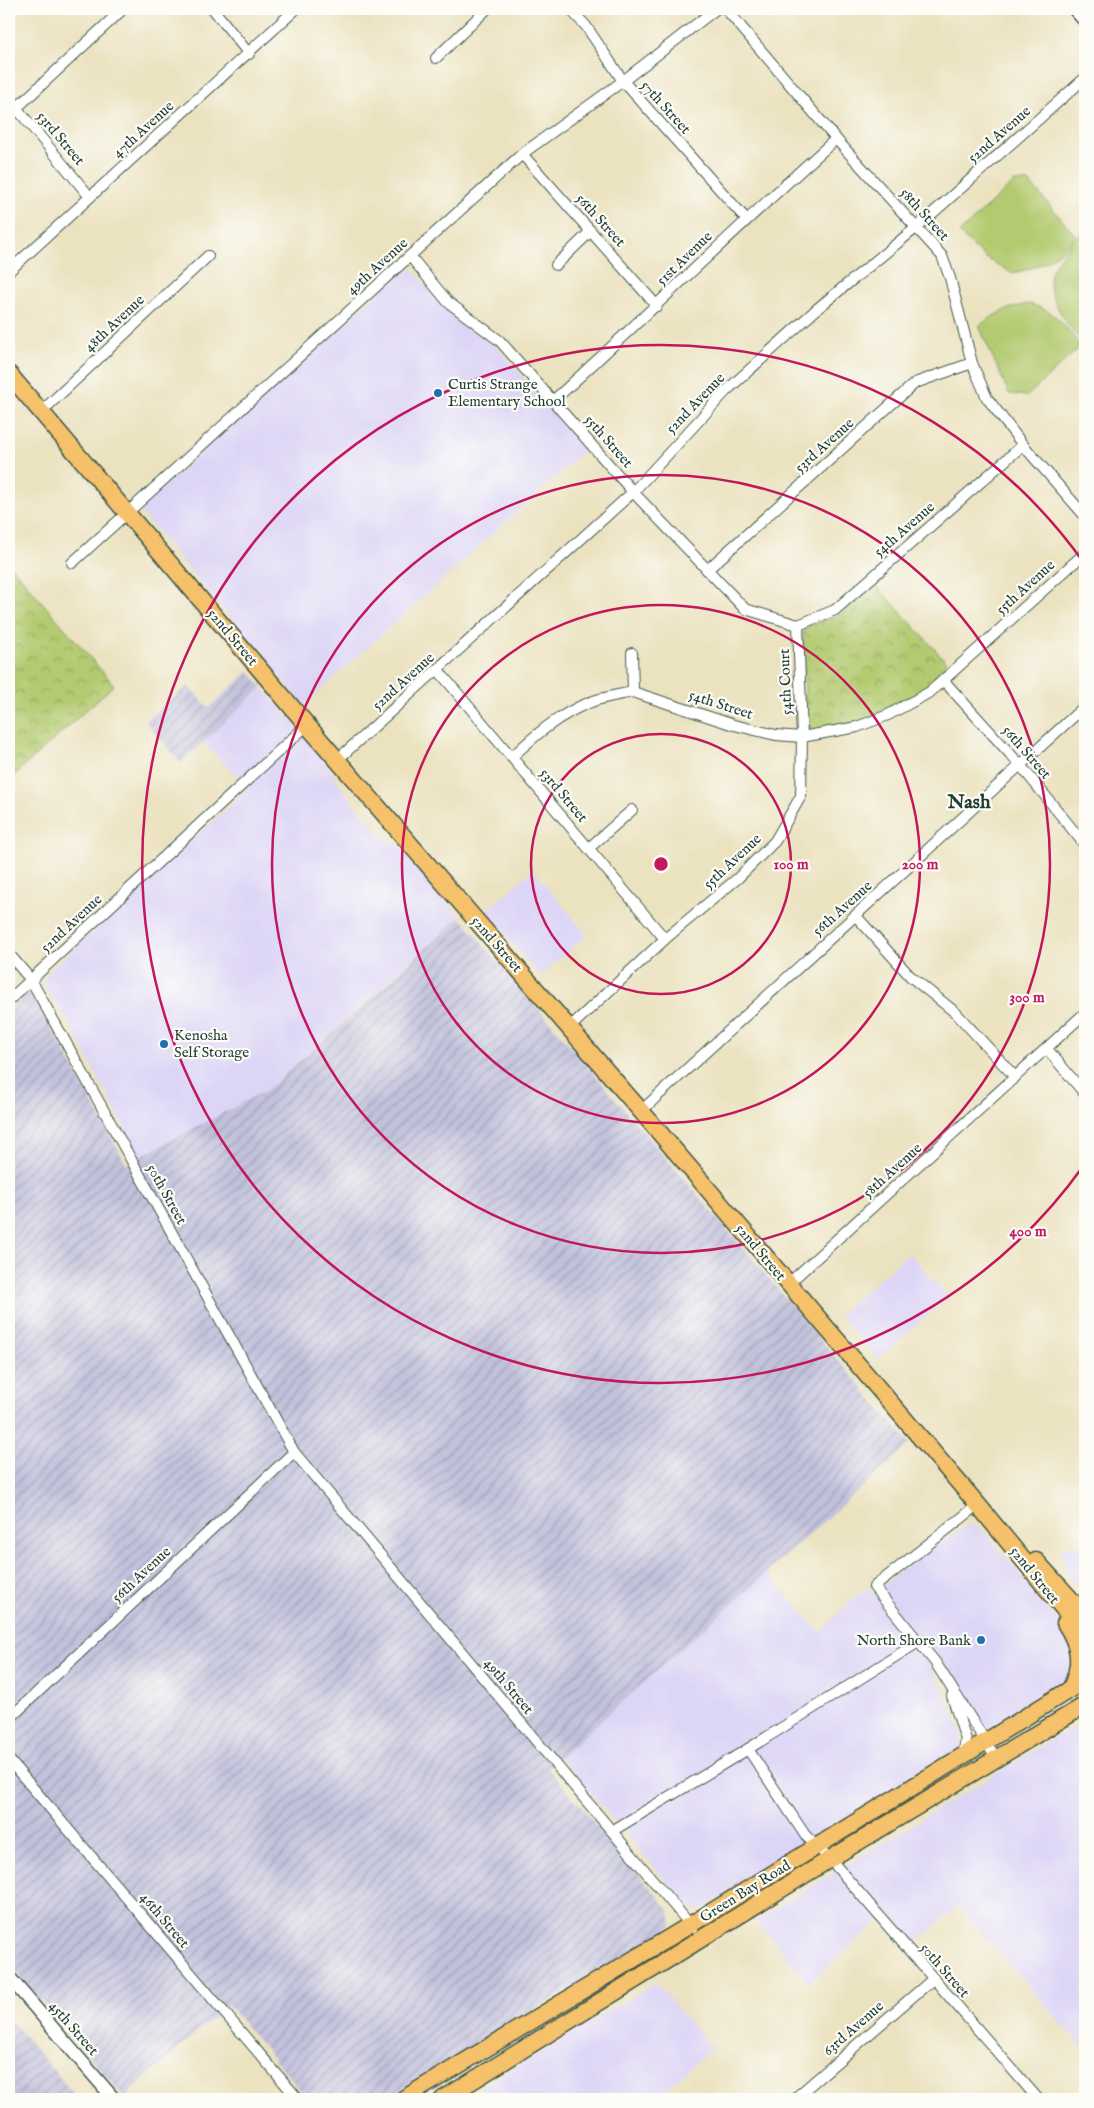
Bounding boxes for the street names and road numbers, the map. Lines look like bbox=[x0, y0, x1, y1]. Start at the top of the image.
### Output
street label: 57th Street bbox=[636, 76, 695, 138]
street label: 47th Avenue bbox=[109, 97, 178, 162]
street label: 52nd Avenue bbox=[964, 102, 1035, 167]
street label: 53rd Street bbox=[32, 107, 89, 169]
street label: 58th Street bbox=[896, 184, 953, 245]
street label: 56th Street bbox=[572, 190, 630, 251]
street label: 51st Avenue bbox=[652, 227, 716, 290]
street label: 49th Avenue bbox=[343, 234, 412, 299]
street label: 48th Avenue bbox=[80, 291, 149, 356]
street label: 52nd Avenue bbox=[662, 369, 729, 438]
street label: 55th Street bbox=[580, 411, 637, 472]
street label: 53rd Avenue bbox=[791, 414, 858, 477]
street label: 54th Avenue bbox=[870, 498, 939, 561]
street label: 55th Avenue bbox=[992, 556, 1059, 619]
street label: 52nd Street bbox=[203, 605, 262, 670]
street label: 52nd Avenue bbox=[368, 648, 439, 714]
street label: 54th Court bbox=[775, 649, 796, 715]
street label: 54th Street bbox=[686, 685, 755, 724]
street label: 56th Street bbox=[998, 721, 1055, 783]
street label: 53rd Street bbox=[535, 764, 592, 826]
street label: 55th Avenue bbox=[699, 829, 766, 893]
street label: 56th Avenue bbox=[808, 876, 876, 940]
street label: 52nd Avenue bbox=[37, 890, 106, 957]
street label: 52nd Street bbox=[467, 912, 526, 977]
street label: 58th Avenue bbox=[859, 1139, 926, 1202]
street label: 50th Street bbox=[142, 1161, 191, 1228]
street label: 52nd Street bbox=[731, 1220, 790, 1285]
street label: 56th Avenue bbox=[108, 1542, 175, 1607]
street label: 52nd Street bbox=[1006, 1543, 1064, 1608]
street label: 49th Street bbox=[480, 1654, 538, 1718]
street label: Green Bay Road bbox=[696, 1855, 795, 1927]
street label: 46th Street bbox=[136, 1888, 194, 1952]
street label: 50th Street bbox=[916, 1939, 974, 2002]
street label: 45th Street bbox=[45, 1997, 103, 2060]
street label: 63rd Avenue bbox=[819, 1997, 888, 2060]

